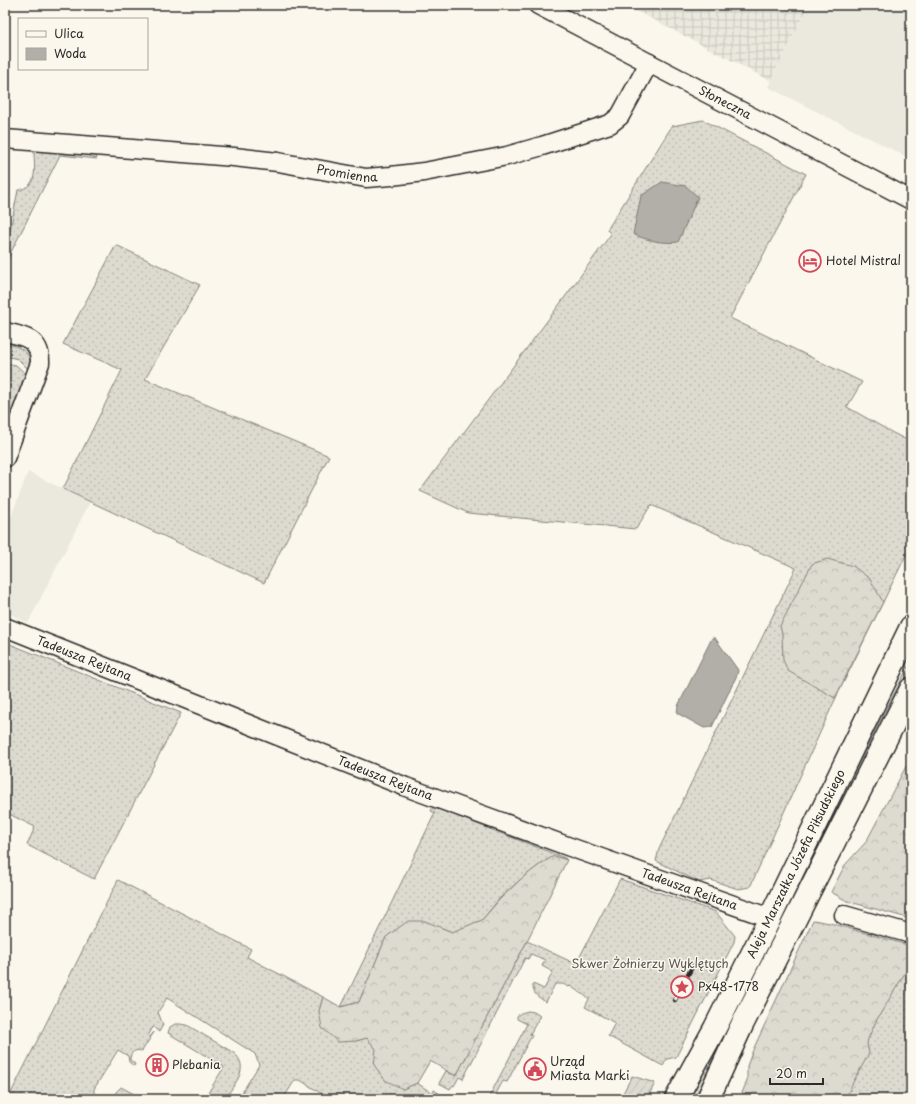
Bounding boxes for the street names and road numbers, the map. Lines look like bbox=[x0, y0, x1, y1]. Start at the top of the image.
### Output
street label: Słoneczna bbox=[696, 81, 755, 123]
street label: Promienna bbox=[315, 159, 379, 186]
street label: Tadeusza Rejtana bbox=[34, 630, 135, 685]
street label: Tadeusza Rejtana bbox=[335, 751, 436, 804]
street label: Aleja Marszałka Józefa Piłsudskiego bbox=[741, 766, 849, 961]
street label: Tadeusza Rejtana bbox=[639, 863, 741, 914]

